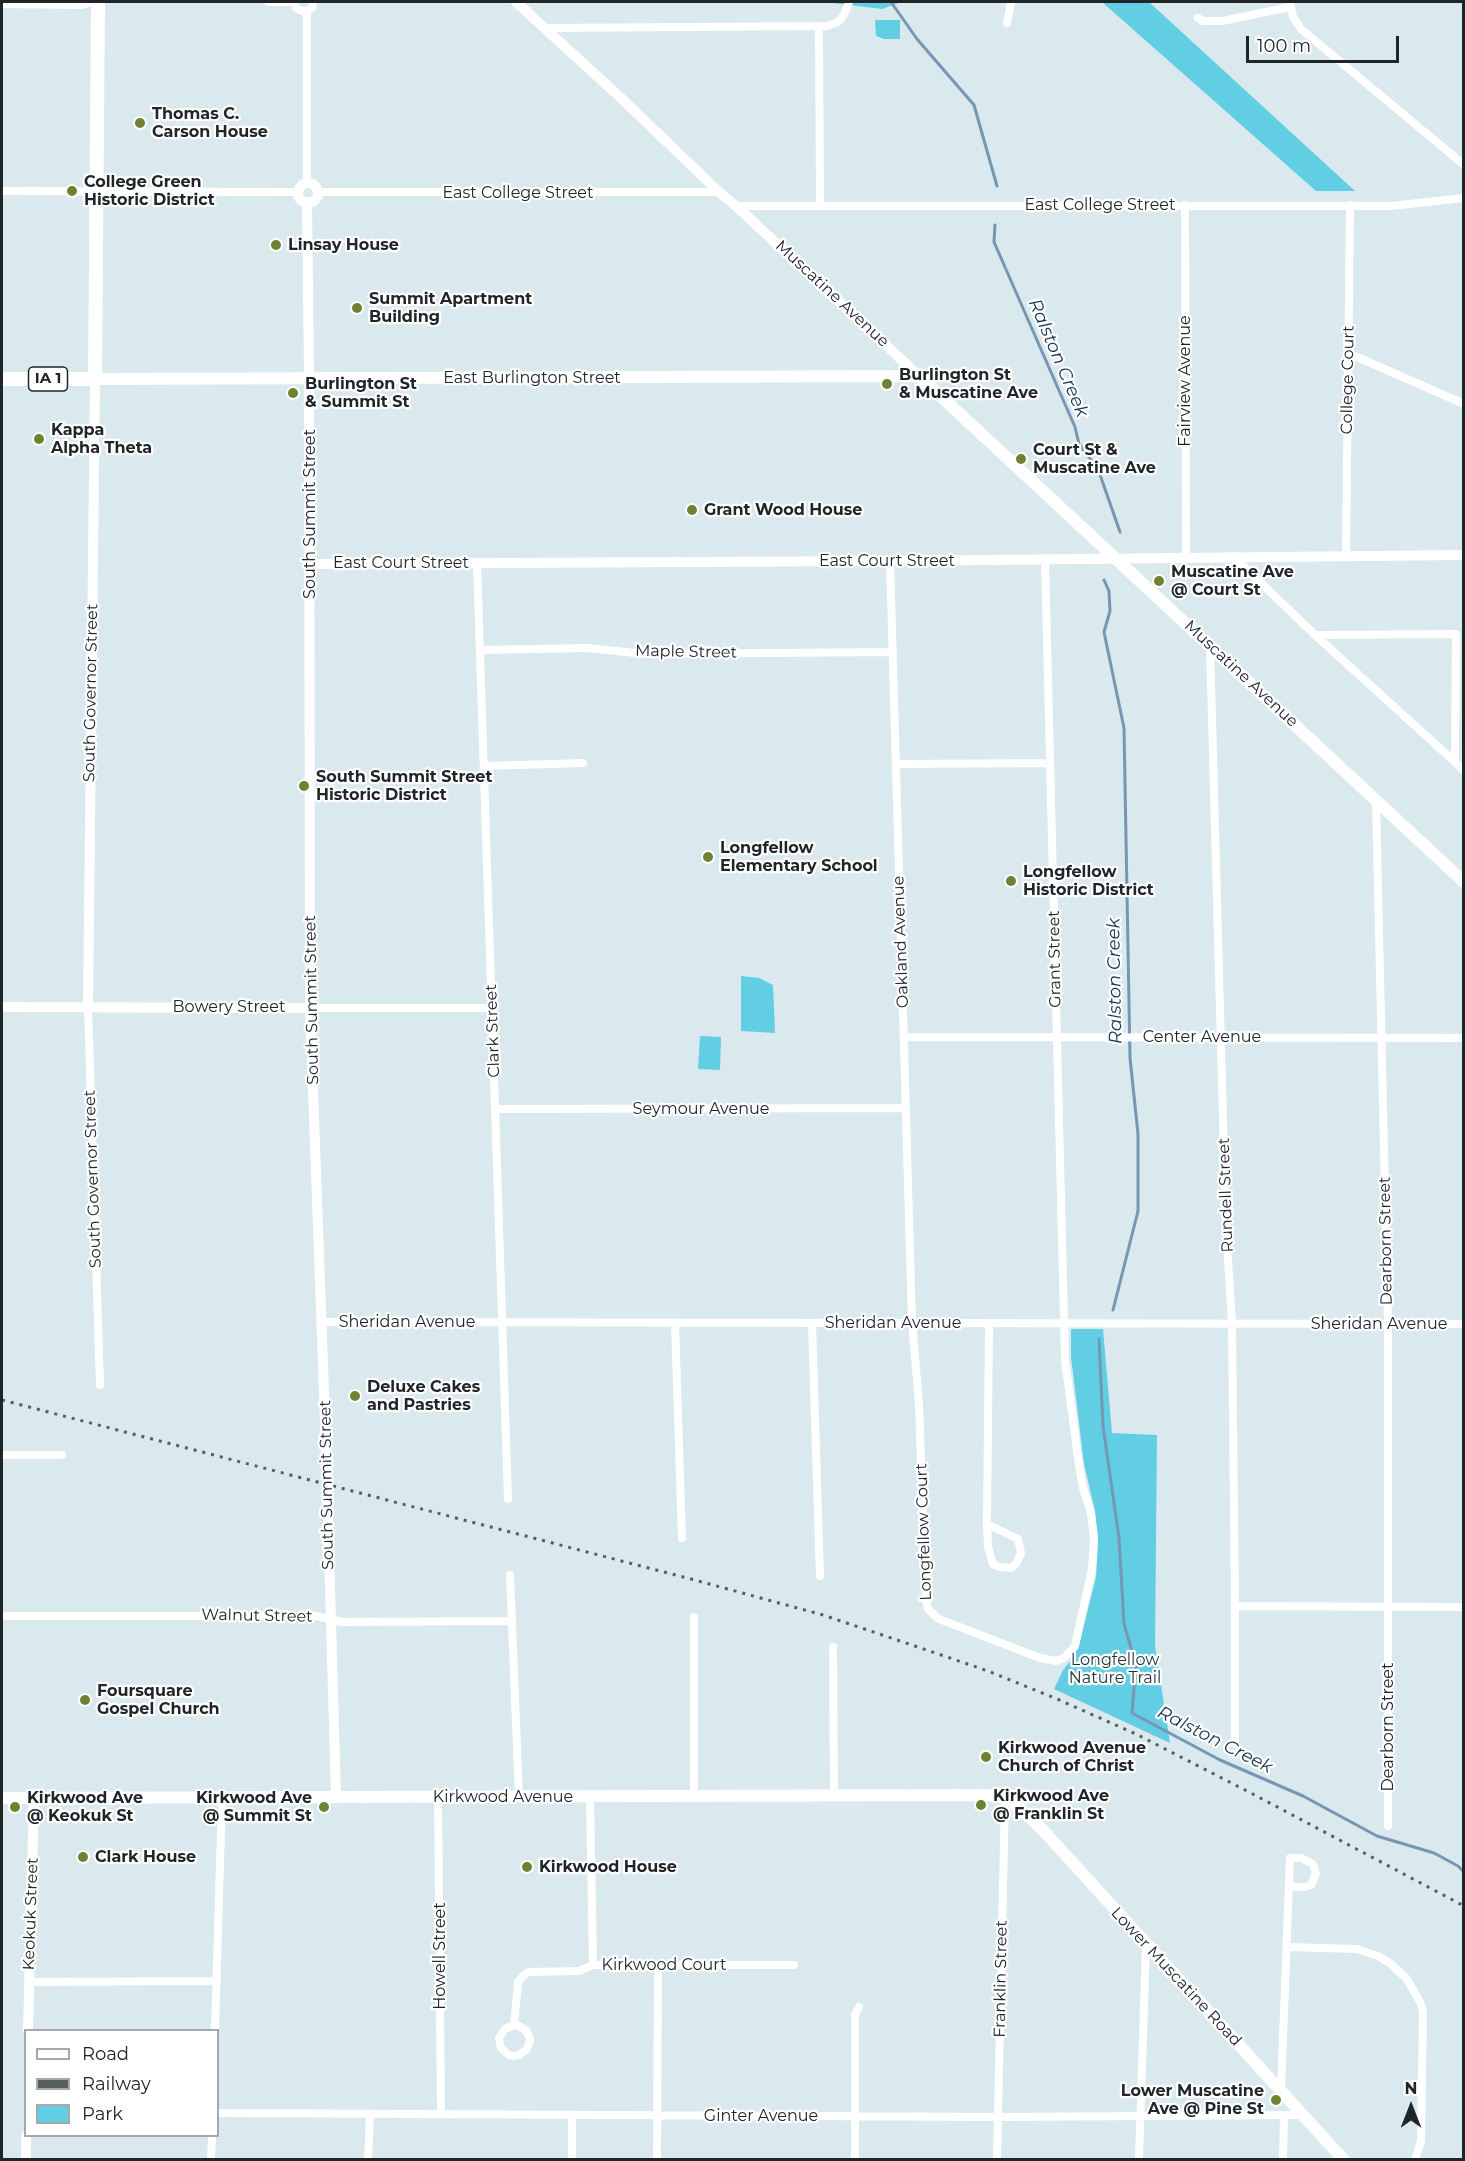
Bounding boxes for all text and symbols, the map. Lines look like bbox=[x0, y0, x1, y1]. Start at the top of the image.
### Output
scale bar bbox=[1249, 24, 1402, 62]
text: 100 m bbox=[1257, 35, 1311, 57]
place label: Thomas C. Carson House bbox=[152, 104, 268, 142]
marker: Thomas C. Carson House bbox=[133, 116, 147, 130]
place label: College Green Historic District bbox=[84, 172, 215, 210]
street label: East College Street bbox=[443, 183, 593, 203]
marker: College Green Historic District bbox=[65, 184, 79, 198]
street label: East College Street bbox=[1025, 195, 1175, 215]
place label: Linsay House bbox=[288, 235, 399, 255]
street label: Muscatine Avenue bbox=[771, 236, 893, 352]
marker: Linsay House bbox=[269, 238, 283, 252]
place label: Summit Apartment Building bbox=[369, 289, 532, 327]
water label: Ralston Creek bbox=[1023, 296, 1093, 420]
marker: Summit Apartment Building bbox=[350, 301, 364, 315]
street label: Fairview Avenue bbox=[1175, 315, 1195, 447]
street label: College Court bbox=[1337, 325, 1359, 435]
place label: Burlington St & Muscatine Ave bbox=[899, 365, 1038, 403]
road number: IA 1 bbox=[28, 367, 68, 391]
street label: East Burlington Street bbox=[443, 368, 621, 388]
place label: Burlington St & Summit St bbox=[305, 374, 417, 412]
marker: Burlington St & Muscatine Ave bbox=[880, 377, 894, 391]
marker: Burlington St & Summit St bbox=[286, 386, 300, 400]
place label: Kappa Alpha Theta bbox=[51, 420, 152, 458]
street label: South Summit Street bbox=[300, 429, 320, 599]
marker: Kappa Alpha Theta bbox=[32, 432, 46, 446]
place label: Court St & Muscatine Ave bbox=[1033, 440, 1156, 478]
marker: Court St & Muscatine Ave bbox=[1014, 452, 1028, 466]
place label: Grant Wood House bbox=[704, 500, 862, 520]
marker: Grant Wood House bbox=[685, 503, 699, 517]
street label: East Court Street bbox=[819, 551, 955, 571]
street label: East Court Street bbox=[333, 553, 469, 573]
place label: Muscatine Ave @ Court St bbox=[1171, 562, 1294, 600]
marker: Muscatine Ave @ Court St bbox=[1152, 574, 1166, 588]
street label: South Governor Street bbox=[80, 604, 102, 782]
street label: Muscatine Avenue bbox=[1180, 616, 1302, 732]
street label: Maple Street bbox=[635, 642, 737, 662]
place label: South Summit Street Historic District bbox=[316, 767, 492, 805]
marker: South Summit Street Historic District bbox=[297, 779, 311, 793]
place label: Longfellow Elementary School bbox=[720, 838, 878, 876]
marker: Longfellow Elementary School bbox=[701, 850, 715, 864]
place label: Longfellow Historic District bbox=[1023, 862, 1154, 900]
marker: Longfellow Historic District bbox=[1004, 874, 1018, 888]
street label: Oakland Avenue bbox=[889, 875, 913, 1009]
street label: Grant Street bbox=[1045, 910, 1065, 1008]
street label: South Summit Street bbox=[301, 915, 323, 1085]
water label: Ralston Creek bbox=[1103, 918, 1127, 1044]
street label: Clark Street bbox=[482, 984, 504, 1078]
street label: Bowery Street bbox=[173, 997, 285, 1017]
street label: Center Avenue bbox=[1143, 1027, 1261, 1047]
street label: South Governor Street bbox=[80, 1089, 106, 1269]
street label: Seymour Avenue bbox=[633, 1099, 769, 1119]
street label: Rundell Street bbox=[1214, 1137, 1238, 1253]
street label: Dearborn Street bbox=[1375, 1176, 1397, 1306]
street label: Sheridan Avenue bbox=[339, 1312, 475, 1332]
street label: Sheridan Avenue bbox=[825, 1313, 961, 1333]
street label: Sheridan Avenue bbox=[1311, 1314, 1447, 1334]
place label: Deluxe Cakes and Pastries bbox=[367, 1377, 480, 1415]
marker: Deluxe Cakes and Pastries bbox=[348, 1389, 362, 1403]
street label: South Summit Street bbox=[316, 1400, 338, 1570]
street label: Longfellow Court bbox=[912, 1463, 936, 1601]
street label: Walnut Street bbox=[201, 1605, 313, 1627]
park label: Longfellow Nature Trail bbox=[1069, 1650, 1161, 1688]
street label: Dearborn Street bbox=[1378, 1663, 1398, 1791]
place label: Foursquare Gospel Church bbox=[97, 1681, 220, 1719]
marker: Foursquare Gospel Church bbox=[78, 1693, 92, 1707]
water label: Ralston Creek bbox=[1154, 1702, 1276, 1778]
place label: Kirkwood Avenue Church of Christ bbox=[998, 1738, 1146, 1776]
marker: Kirkwood Avenue Church of Christ bbox=[979, 1750, 993, 1764]
place label: Kirkwood Ave @ Franklin St bbox=[993, 1786, 1109, 1824]
street label: Kirkwood Avenue bbox=[433, 1787, 573, 1807]
place label: Kirkwood Ave @ Keokuk St bbox=[27, 1788, 143, 1826]
place label: Kirkwood Ave @ Summit St bbox=[196, 1788, 312, 1826]
marker: Kirkwood Ave @ Franklin St bbox=[974, 1798, 988, 1812]
marker: Kirkwood Ave @ Keokuk St bbox=[8, 1800, 22, 1814]
marker: Kirkwood Ave @ Summit St bbox=[317, 1800, 331, 1814]
place label: Clark House bbox=[95, 1847, 196, 1867]
marker: Clark House bbox=[76, 1850, 90, 1864]
street label: Keokuk Street bbox=[19, 1857, 43, 1971]
place label: Kirkwood House bbox=[539, 1857, 677, 1877]
marker: Kirkwood House bbox=[520, 1860, 534, 1874]
street label: Howell Street bbox=[430, 1902, 450, 2010]
street label: Lower Muscatine Road bbox=[1107, 1904, 1245, 2050]
street label: Franklin Street bbox=[990, 1920, 1012, 2038]
street label: Kirkwood Court bbox=[602, 1955, 726, 1975]
legend bbox=[24, 2029, 219, 2137]
text: Road bbox=[82, 2043, 129, 2065]
text: Railway bbox=[82, 2073, 151, 2095]
north arrow bbox=[1381, 2077, 1441, 2137]
text: N bbox=[1405, 2079, 1417, 2098]
place label: Lower Muscatine Ave @ Pine St bbox=[1121, 2081, 1264, 2119]
marker: Lower Muscatine Ave @ Pine St bbox=[1269, 2093, 1283, 2107]
text: Park bbox=[82, 2103, 123, 2125]
street label: Ginter Avenue bbox=[704, 2106, 818, 2126]

